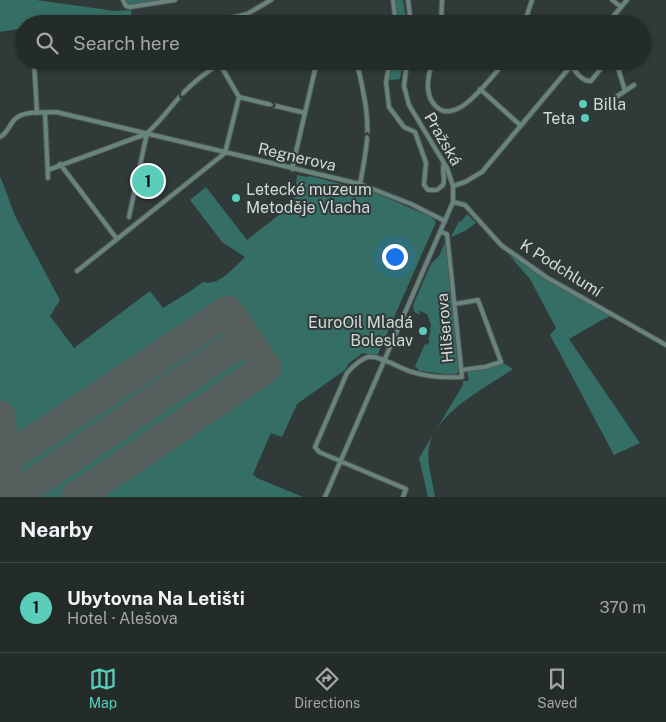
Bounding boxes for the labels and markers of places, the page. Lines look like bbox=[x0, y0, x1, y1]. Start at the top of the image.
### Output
place label: Billa bbox=[593, 95, 626, 114]
marker: Billa bbox=[577, 98, 589, 110]
place label: Teta bbox=[543, 109, 575, 128]
marker: Teta bbox=[579, 112, 591, 124]
pin: 1 bbox=[132, 162, 164, 200]
place label: Letecké muzeum Metoděje Vlacha bbox=[246, 180, 372, 217]
marker: Letecké muzeum Metoděje Vlacha bbox=[230, 192, 242, 204]
place label: EuroOil Mladá Boleslav bbox=[308, 313, 413, 350]
marker: EuroOil Mladá Boleslav bbox=[417, 325, 429, 337]

